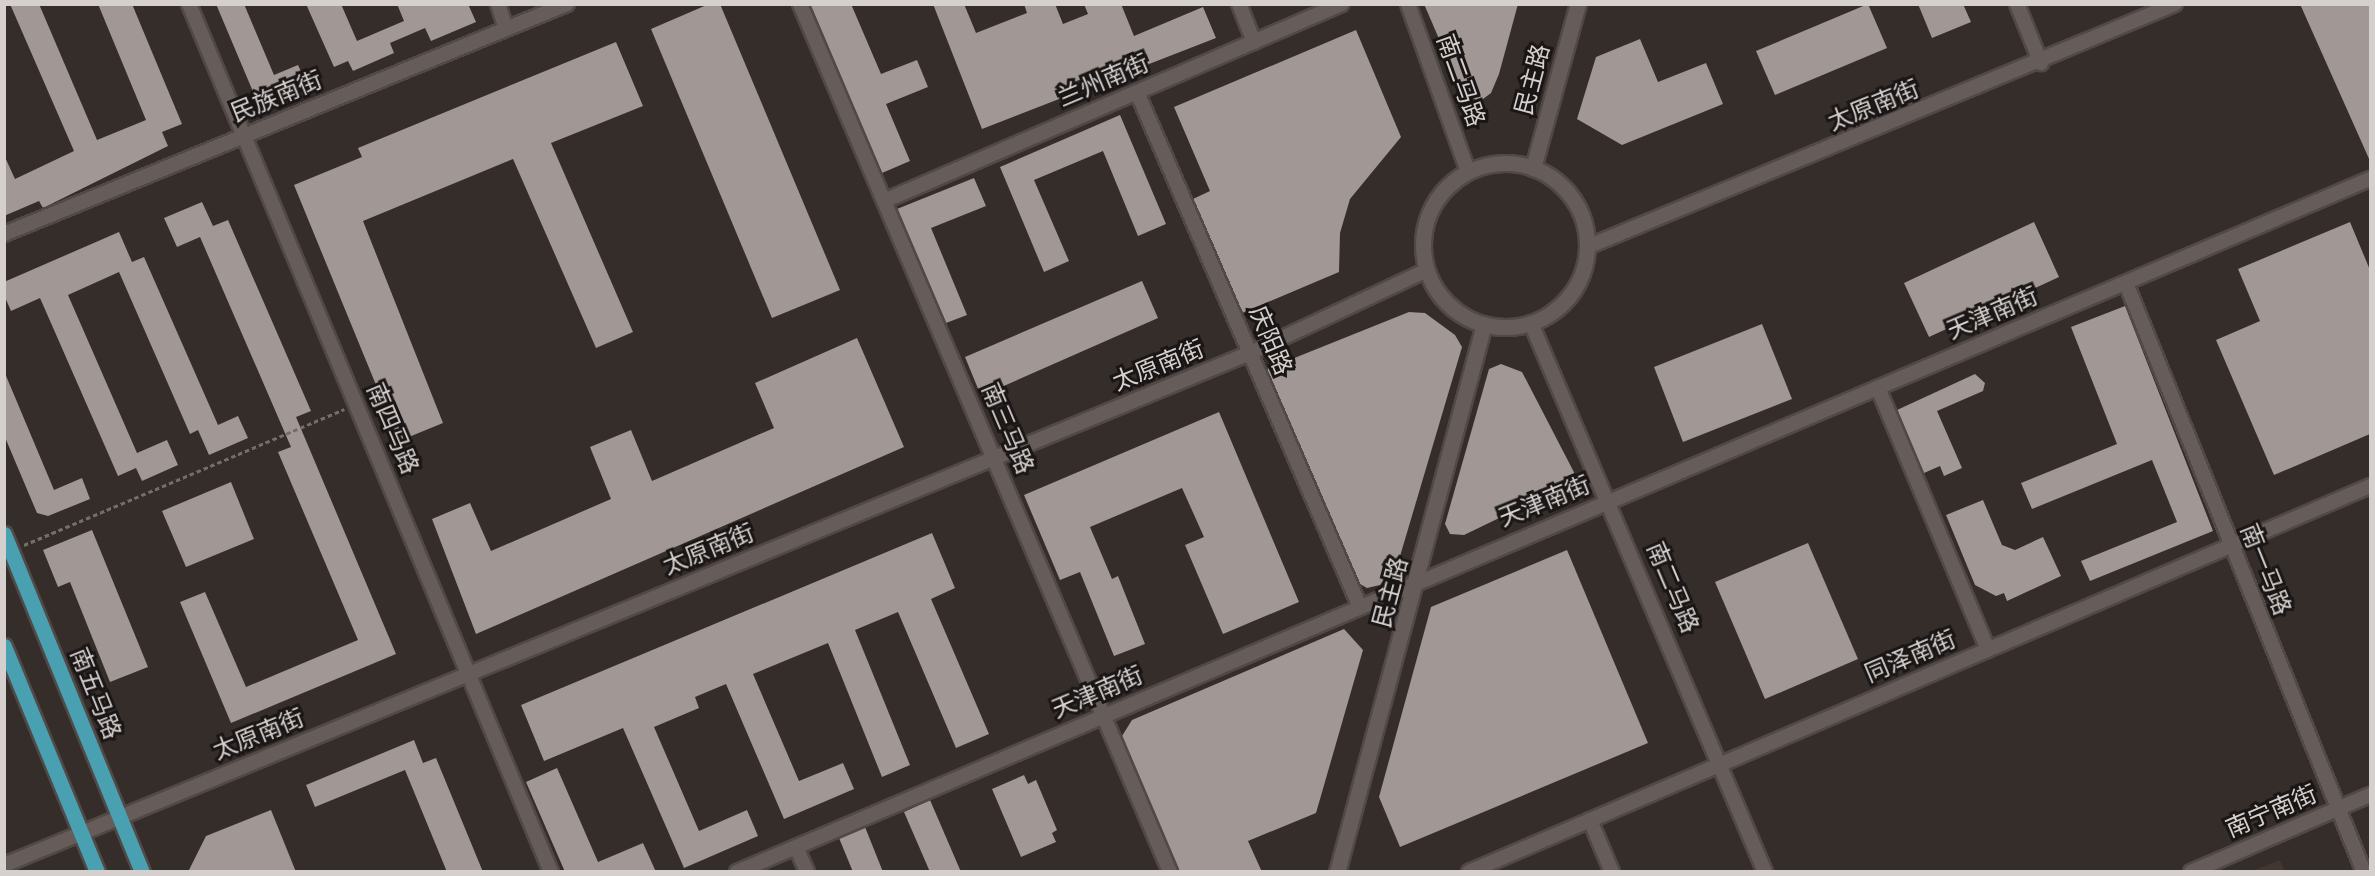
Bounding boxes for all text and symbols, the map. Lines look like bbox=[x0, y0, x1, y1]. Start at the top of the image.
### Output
street label: 南二马路 bbox=[1429, 31, 1489, 131]
street label: 民主路 bbox=[1511, 41, 1557, 119]
street label: 兰州南街 bbox=[1054, 50, 1154, 114]
street label: 民族南街 bbox=[227, 67, 327, 129]
street label: 太原南街 bbox=[1824, 76, 1924, 138]
street label: 天津南街 bbox=[1943, 283, 2043, 347]
street label: 庆阳路 bbox=[1242, 302, 1296, 380]
street label: 太原南街 bbox=[1109, 336, 1209, 398]
street label: 南四马路 bbox=[359, 379, 423, 479]
street label: 南三马路 bbox=[974, 379, 1038, 479]
street label: 天津南街 bbox=[1495, 472, 1595, 534]
street label: 太原南街 bbox=[659, 520, 759, 582]
street label: 南一马路 bbox=[2233, 520, 2295, 620]
street label: 南二马路 bbox=[1639, 538, 1703, 638]
street label: 民主路 bbox=[1369, 554, 1415, 632]
street label: 同泽南街 bbox=[1861, 626, 1961, 690]
street label: 南五马路 bbox=[63, 644, 125, 744]
street label: 天津南街 bbox=[1048, 662, 1148, 726]
street label: 太原南街 bbox=[209, 705, 309, 767]
street label: 南宁南街 bbox=[2222, 781, 2322, 845]

